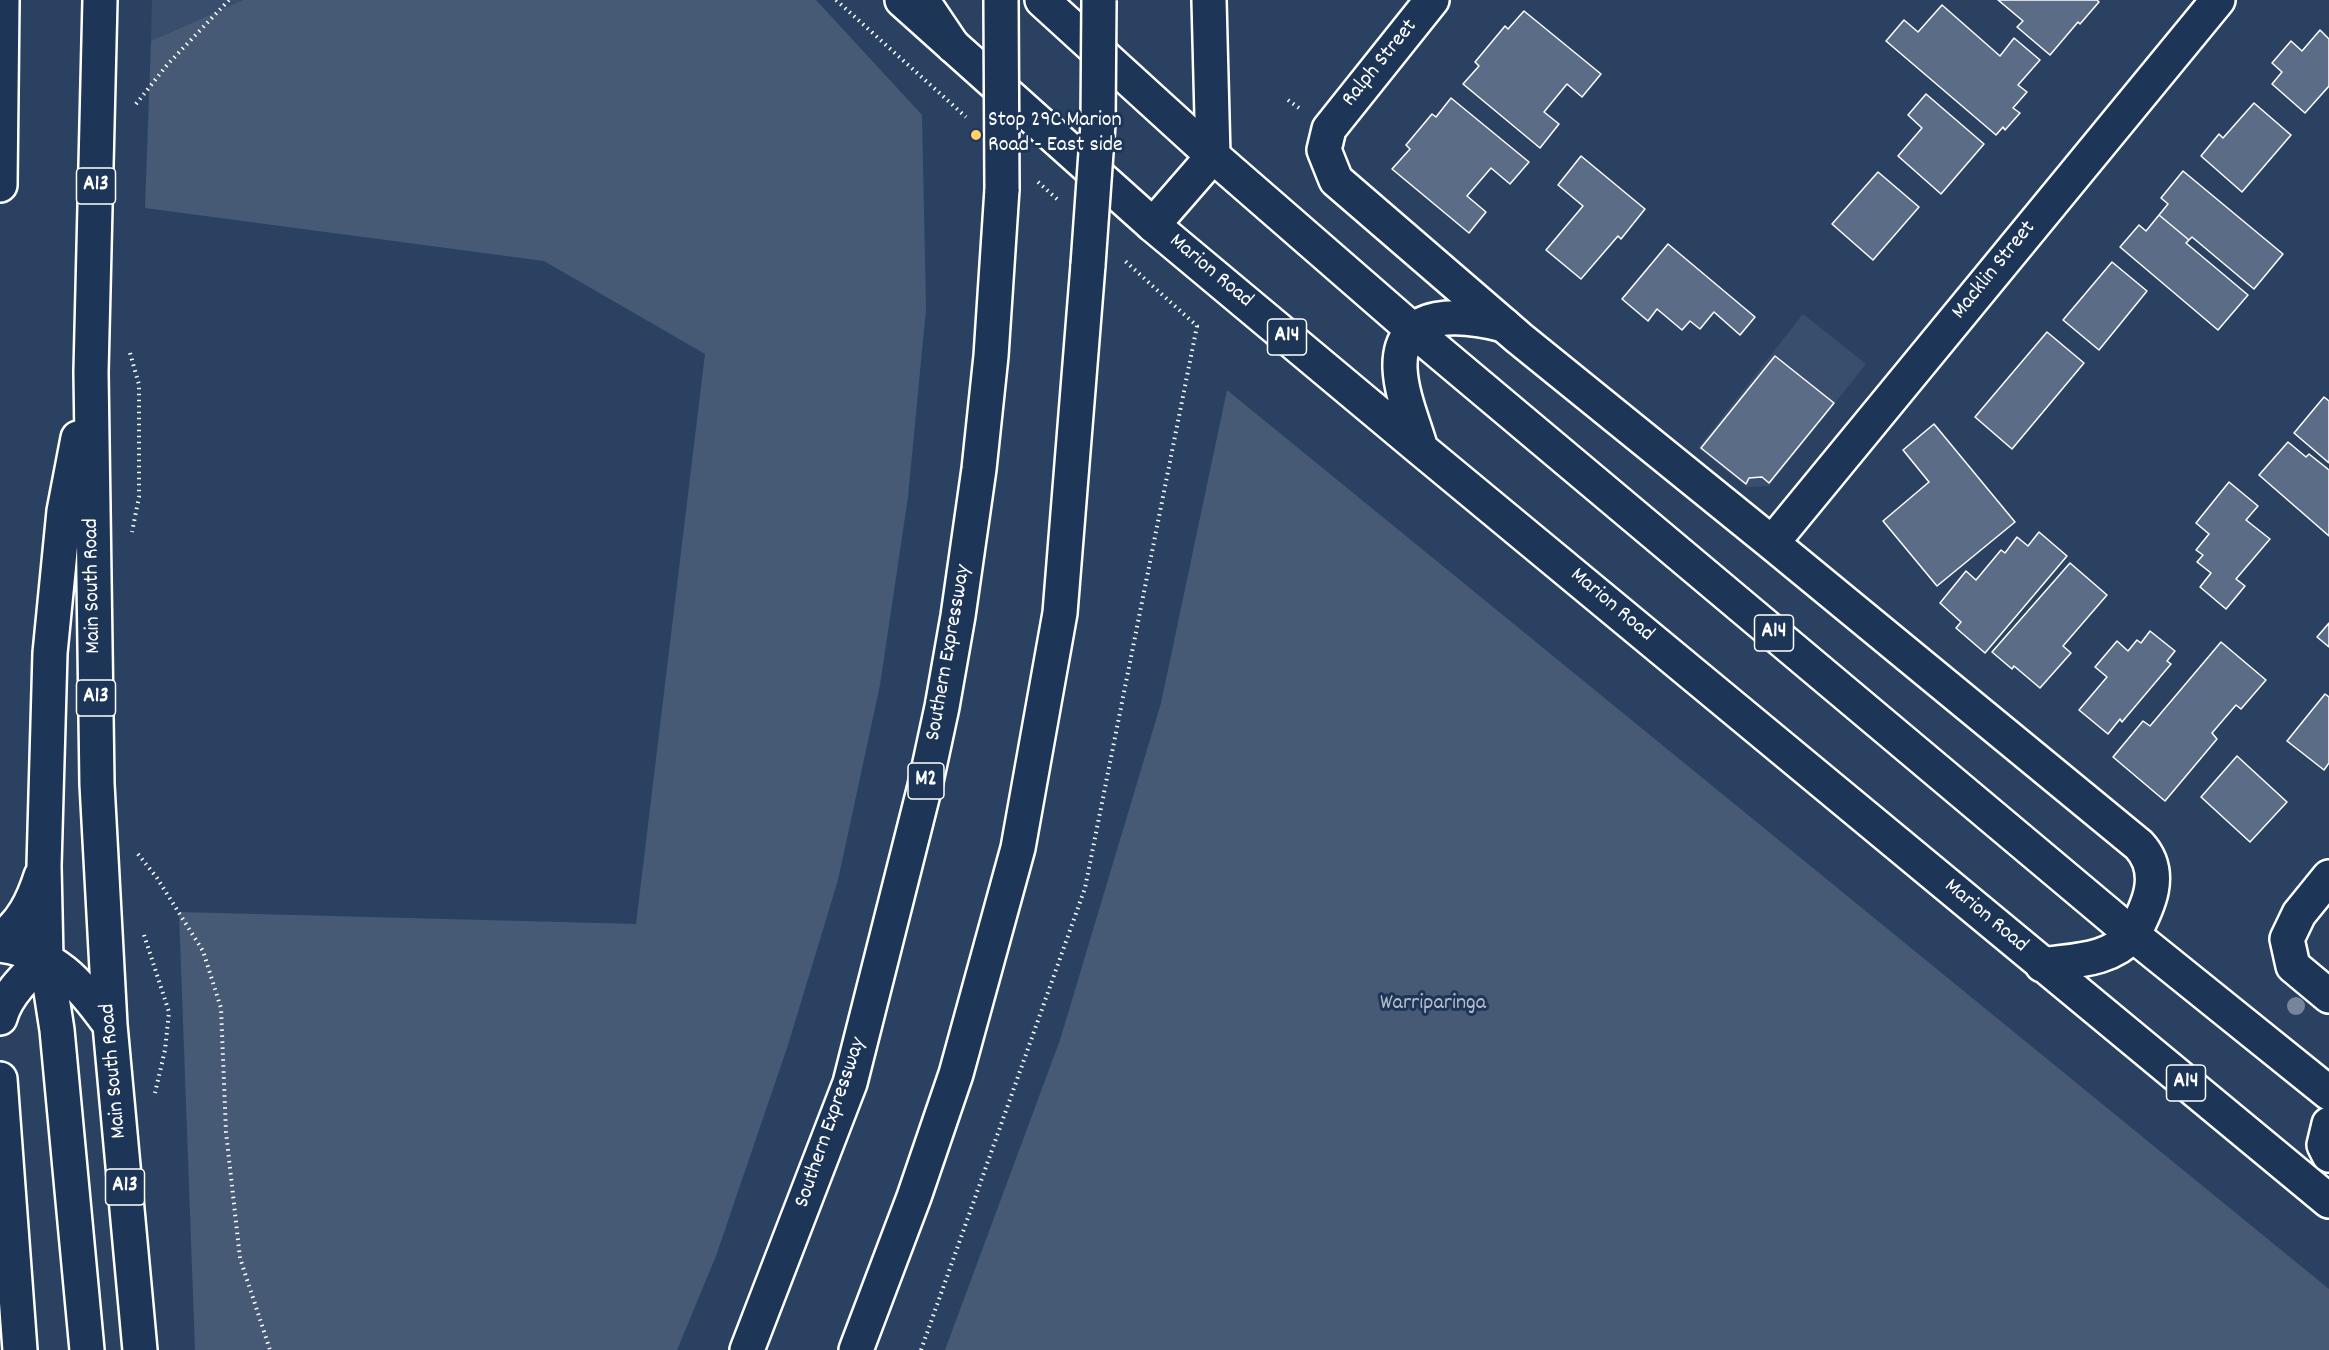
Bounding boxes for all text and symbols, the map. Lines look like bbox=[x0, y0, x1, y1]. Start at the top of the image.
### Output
street label: Ralph Street bbox=[1338, 15, 1424, 113]
place label: Stop 29C Marion Road - East side bbox=[988, 109, 1123, 160]
marker: Stop 29C Marion Road - East side bbox=[969, 128, 983, 142]
road number: A13 bbox=[76, 168, 116, 204]
street label: Macklin Street bbox=[1947, 216, 2043, 326]
street label: Marion Road bbox=[1163, 229, 1257, 315]
road number: A14 bbox=[1268, 319, 1306, 355]
street label: Main South Road bbox=[80, 518, 108, 654]
street label: Southern Expressway bbox=[922, 563, 978, 743]
street label: Marion Road bbox=[1564, 563, 1658, 649]
road number: A14 bbox=[1754, 615, 1794, 651]
road number: A13 bbox=[76, 680, 116, 716]
road number: M2 bbox=[908, 763, 944, 799]
street label: Marion Road bbox=[1938, 874, 2032, 960]
park label: Warriparinga bbox=[1380, 992, 1486, 1018]
street label: Main South Road bbox=[96, 1002, 134, 1140]
street label: Southern Expressway bbox=[791, 1034, 873, 1212]
road number: A14 bbox=[2166, 1065, 2206, 1101]
road number: A13 bbox=[106, 1169, 144, 1205]

